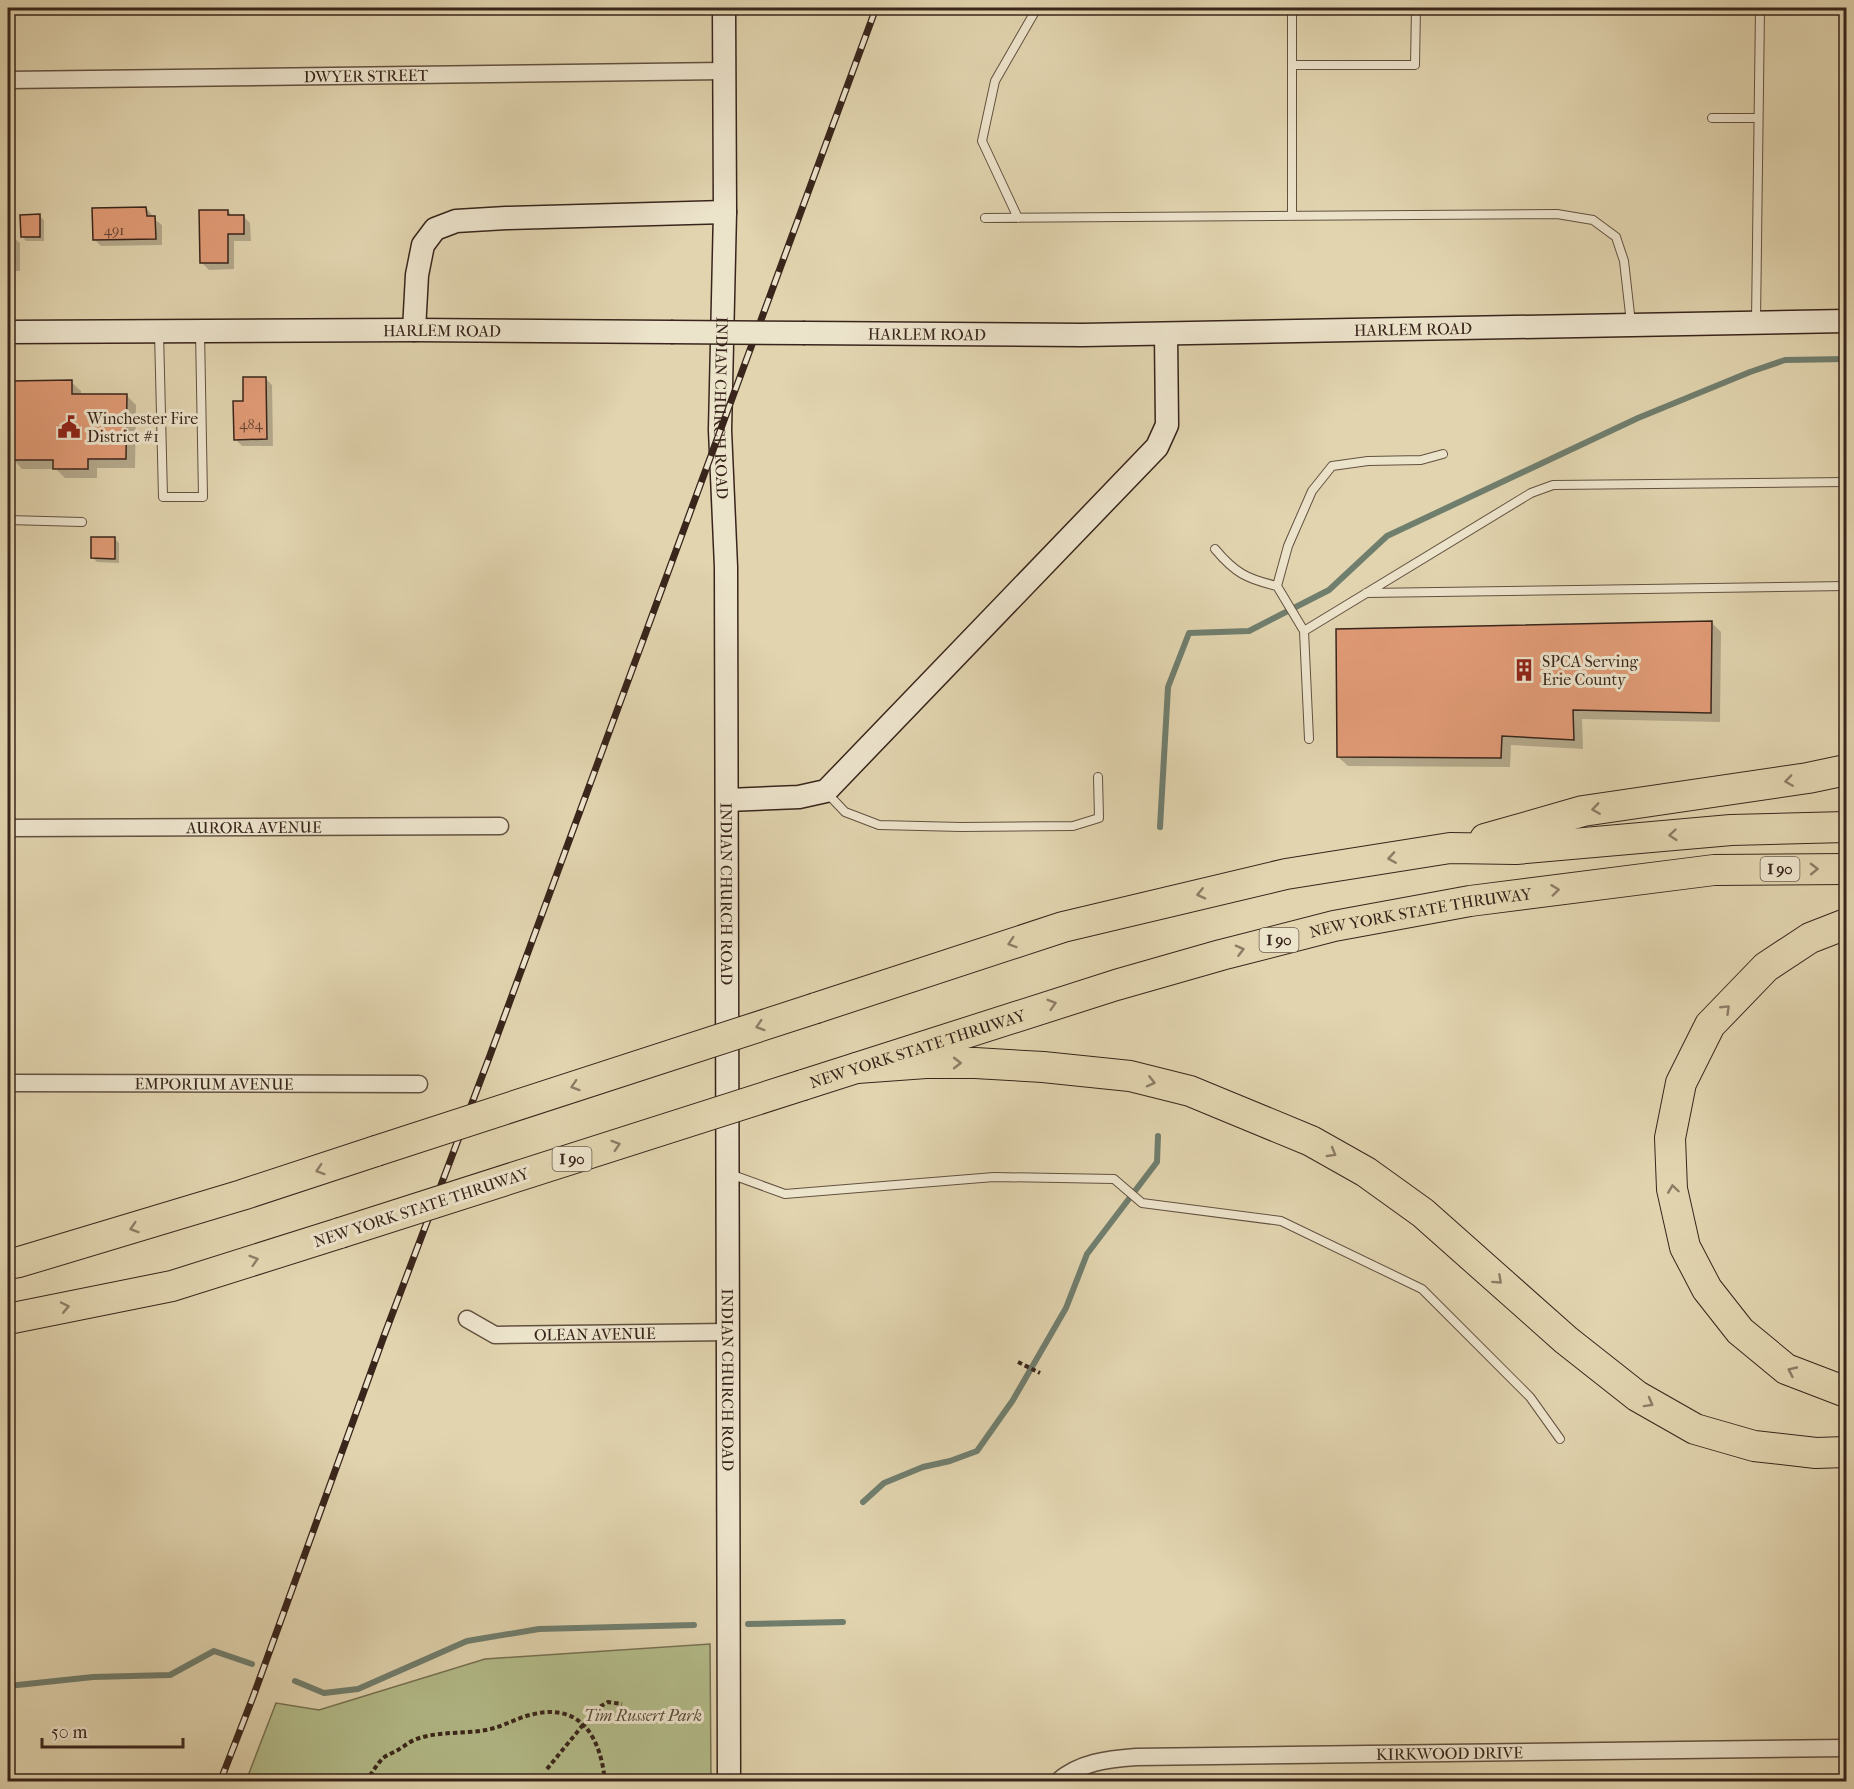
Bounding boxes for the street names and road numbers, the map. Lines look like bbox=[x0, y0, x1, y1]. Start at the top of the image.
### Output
street label: DWYER STREET bbox=[304, 66, 429, 86]
street label: INDIAN CHURCH ROAD bbox=[710, 316, 732, 500]
street label: HARLEM ROAD bbox=[1354, 319, 1472, 340]
street label: HARLEM ROAD bbox=[383, 321, 501, 341]
street label: HARLEM ROAD bbox=[868, 324, 986, 344]
street label: INDIAN CHURCH ROAD bbox=[717, 802, 736, 985]
street label: AURORA AVENUE bbox=[185, 818, 322, 837]
road number: I 90 bbox=[1760, 857, 1800, 881]
street label: NEW YORK STATE THRUWAY bbox=[1307, 884, 1534, 942]
road number: I 90 bbox=[1260, 928, 1298, 952]
street label: NEW YORK STATE THRUWAY bbox=[807, 1005, 1029, 1092]
street label: EMPORIUM AVENUE bbox=[135, 1074, 294, 1094]
road number: I 90 bbox=[552, 1147, 592, 1171]
street label: NEW YORK STATE THRUWAY bbox=[311, 1163, 532, 1251]
street label: INDIAN CHURCH ROAD bbox=[718, 1288, 737, 1471]
street label: OLEAN AVENUE bbox=[534, 1324, 656, 1344]
street label: KIRKWOOD DRIVE bbox=[1376, 1743, 1523, 1764]

